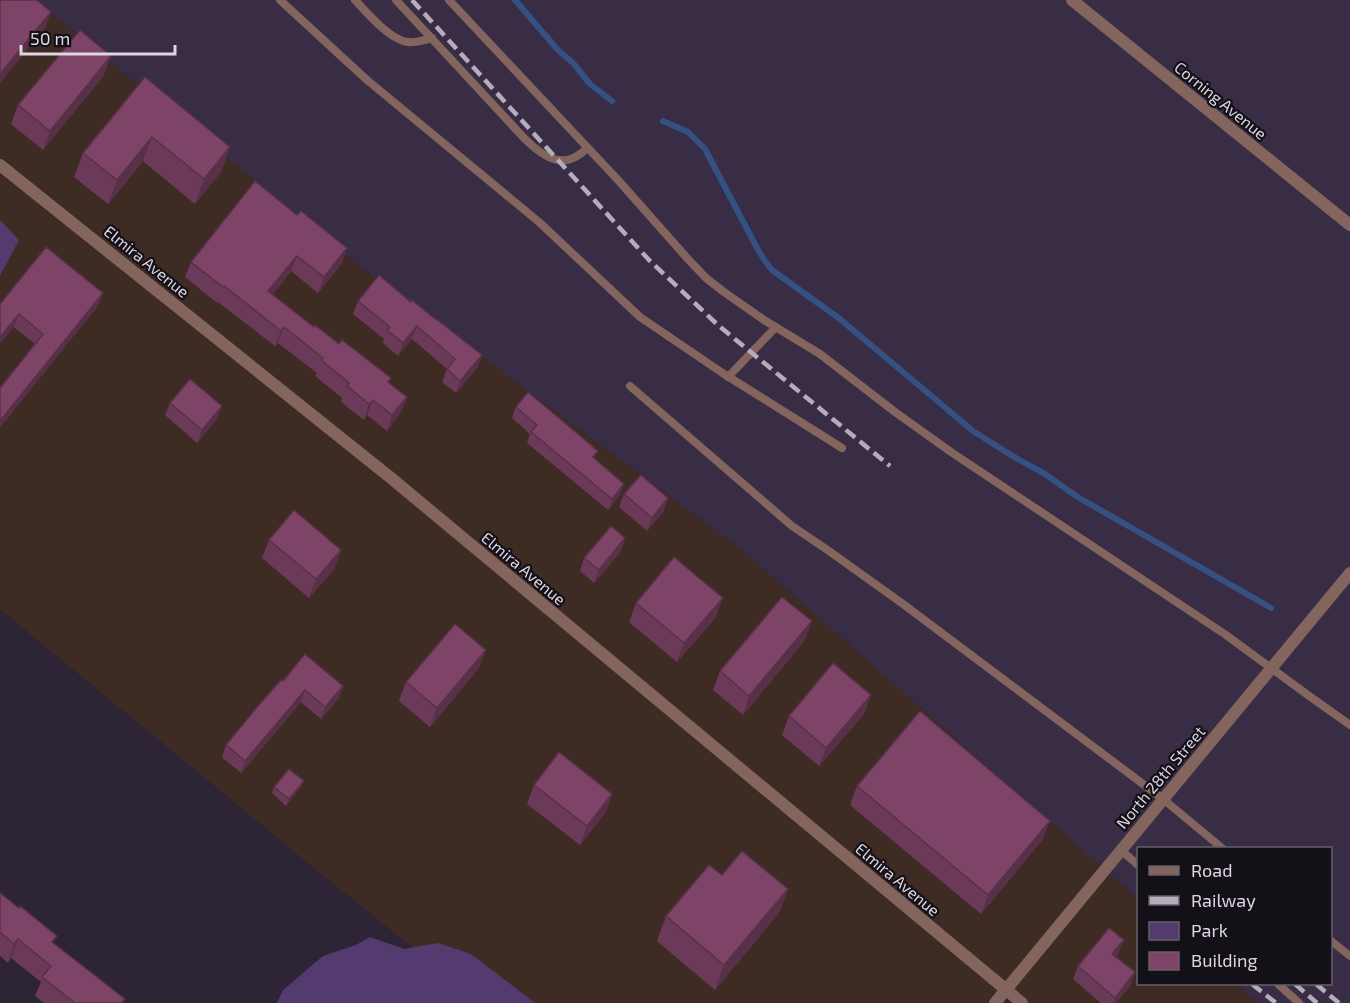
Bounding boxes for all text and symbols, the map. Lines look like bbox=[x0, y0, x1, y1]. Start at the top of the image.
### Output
scale bar bbox=[21, 18, 176, 56]
text: 50 m bbox=[30, 27, 70, 49]
street label: Corning Avenue bbox=[1171, 57, 1271, 143]
street label: Elmira Avenue bbox=[101, 221, 193, 301]
street label: Elmira Avenue bbox=[478, 527, 570, 609]
street label: North 28th Street bbox=[1112, 722, 1208, 832]
street label: Elmira Avenue bbox=[852, 838, 944, 920]
legend bbox=[1137, 847, 1332, 985]
text: Road bbox=[1191, 859, 1232, 881]
text: Railway bbox=[1191, 889, 1256, 911]
text: Park bbox=[1191, 919, 1228, 941]
text: Building bbox=[1191, 949, 1258, 971]

